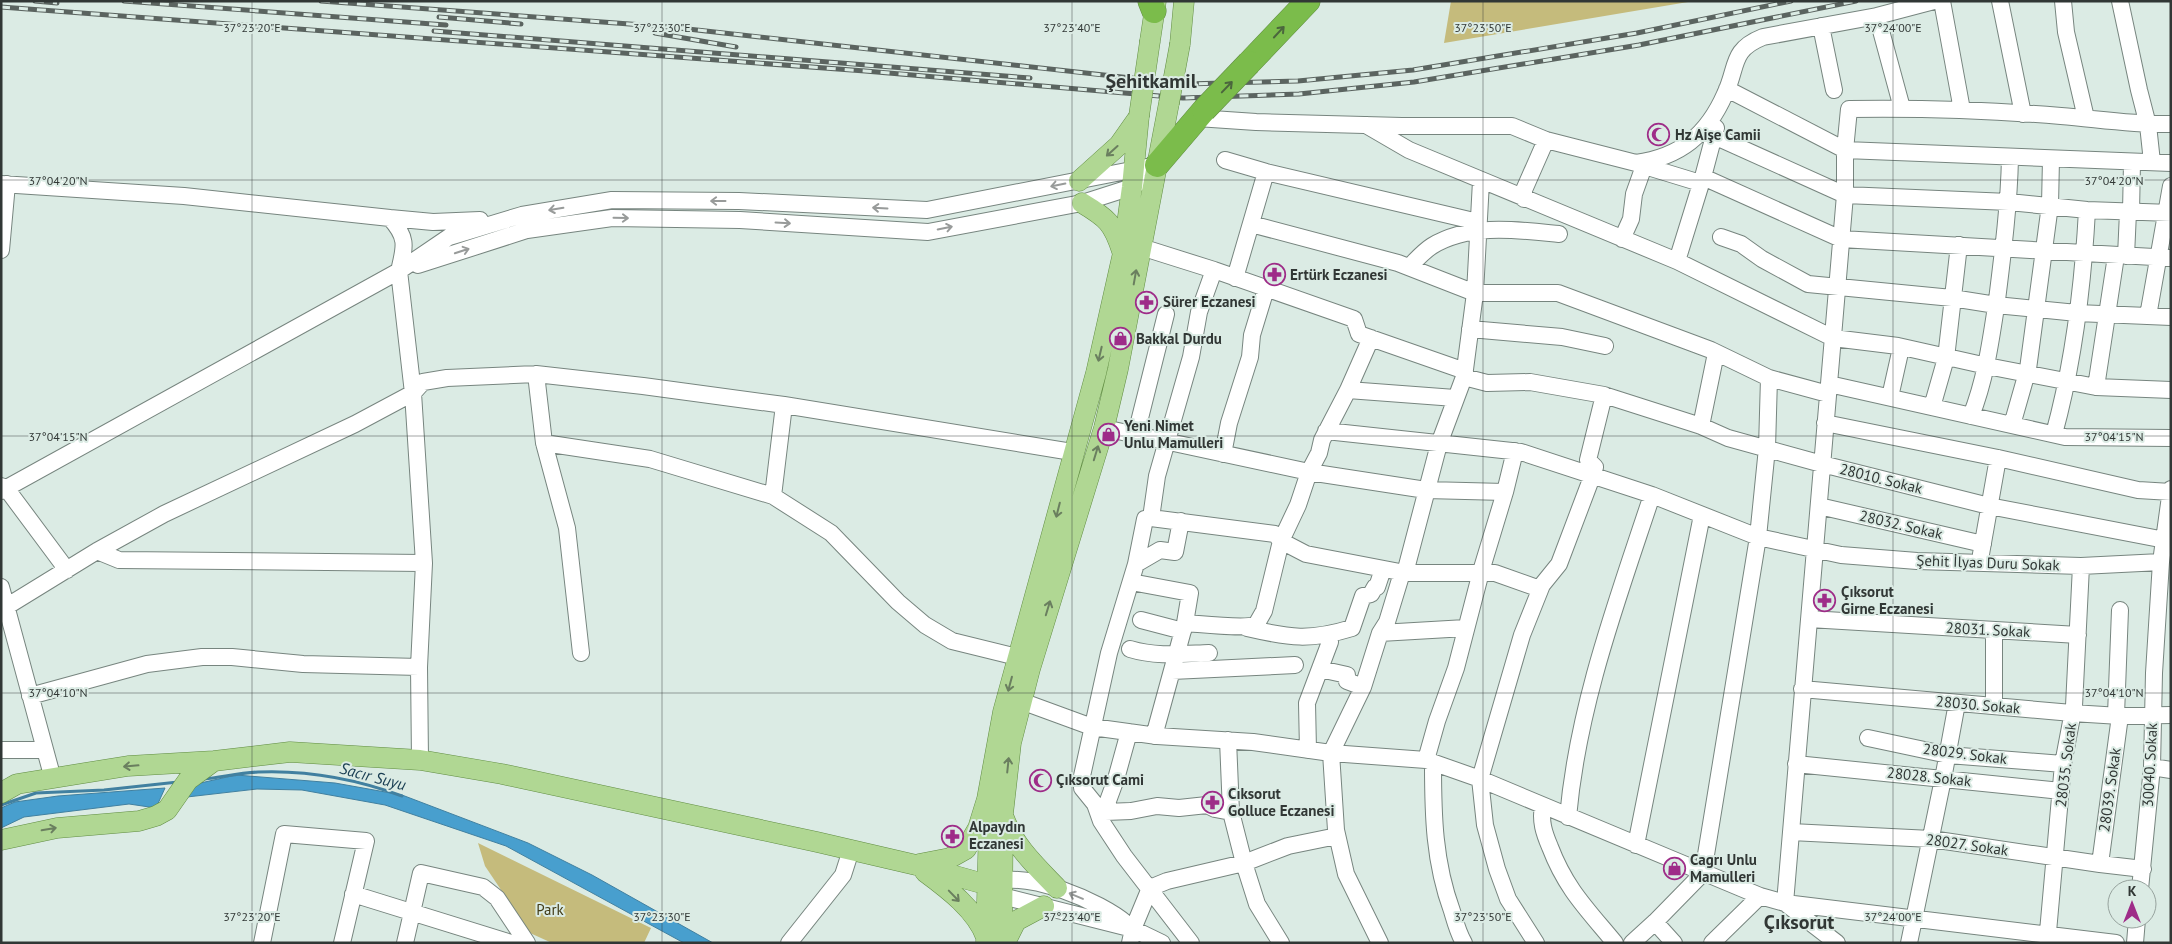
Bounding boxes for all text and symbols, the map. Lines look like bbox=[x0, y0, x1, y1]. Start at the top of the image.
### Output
text: 37°23'20"E bbox=[223, 20, 281, 35]
text: 37°23'30"E bbox=[633, 20, 691, 35]
text: 37°23'40"E bbox=[1043, 20, 1101, 35]
text: 37°23'50"E bbox=[1454, 20, 1512, 35]
text: 37°24'00"E bbox=[1864, 20, 1922, 35]
one-way arrow bbox=[1273, 26, 1285, 39]
district label: Şehitkamil bbox=[1105, 68, 1197, 94]
one-way arrow bbox=[1220, 81, 1232, 93]
mosque icon: Hz Aişe Camii bbox=[1647, 123, 1671, 147]
place label: Hz Aişe Camii bbox=[1675, 125, 1761, 144]
one-way arrow bbox=[1105, 145, 1118, 157]
text: 37°04'20"N bbox=[28, 173, 88, 188]
text: 37°04'20"N bbox=[2084, 173, 2144, 188]
one-way arrow bbox=[1051, 181, 1067, 191]
one-way arrow bbox=[710, 196, 726, 206]
one-way arrow bbox=[873, 203, 889, 212]
one-way arrow bbox=[549, 204, 565, 214]
one-way arrow bbox=[612, 213, 629, 223]
one-way arrow bbox=[775, 218, 791, 227]
one-way arrow bbox=[937, 223, 953, 233]
one-way arrow bbox=[454, 246, 470, 255]
pharmacy icon: Ertürk Eczanesi bbox=[1262, 263, 1286, 287]
place label: Ertürk Eczanesi bbox=[1290, 265, 1388, 284]
one-way arrow bbox=[1131, 270, 1141, 286]
pharmacy icon: Sürer Eczanesi bbox=[1135, 290, 1159, 314]
place label: Sürer Eczanesi bbox=[1163, 292, 1256, 311]
shop icon: Bakkal Durdu bbox=[1108, 327, 1132, 351]
place label: Bakkal Durdu bbox=[1136, 329, 1222, 348]
one-way arrow bbox=[1095, 345, 1104, 361]
place label: Yeni Nimet Unlu Mamulleri bbox=[1123, 416, 1223, 452]
shop icon: Yeni Nimet Unlu Mamulleri bbox=[1096, 423, 1120, 447]
text: 37°04'15"N bbox=[28, 429, 88, 444]
text: 37°04'15"N bbox=[2084, 429, 2144, 444]
one-way arrow bbox=[1091, 445, 1101, 461]
street label: 28010. Sokak bbox=[1838, 459, 1925, 498]
one-way arrow bbox=[1052, 502, 1062, 518]
street label: 28032. Sokak bbox=[1858, 506, 1945, 543]
street label: Şehit İlyas Duru Sokak bbox=[1916, 551, 2061, 575]
place label: Çıksorut Girne Eczanesi bbox=[1841, 582, 1934, 618]
pharmacy icon: Çıksorut Girne Eczanesi bbox=[1813, 589, 1837, 613]
one-way arrow bbox=[1044, 601, 1054, 617]
street label: 28031. Sokak bbox=[1945, 618, 2032, 641]
one-way arrow bbox=[1005, 676, 1014, 692]
text: 37°04'10"N bbox=[28, 685, 88, 700]
text: 37°04'10"N bbox=[2084, 685, 2144, 700]
street label: 28030. Sokak bbox=[1935, 691, 2022, 718]
street label: 28035. Sokak bbox=[2051, 721, 2080, 808]
street label: 30040. Sokak bbox=[2138, 721, 2161, 808]
street label: 28029. Sokak bbox=[1922, 739, 2009, 768]
street label: 28039. Sokak bbox=[2094, 746, 2125, 833]
water label: Sacır Suyu bbox=[338, 758, 408, 794]
one-way arrow bbox=[1003, 758, 1013, 774]
one-way arrow bbox=[123, 762, 139, 771]
street label: 28028. Sokak bbox=[1886, 763, 1973, 790]
mosque icon: Çıksorut Cami bbox=[1028, 768, 1052, 792]
place label: Çıksorut Cami bbox=[1056, 770, 1144, 789]
place label: Cıksorut Golluce Eczanesi bbox=[1228, 784, 1334, 820]
pharmacy icon: Cıksorut Golluce Eczanesi bbox=[1200, 791, 1224, 815]
place label: Alpaydın Eczanesi bbox=[969, 817, 1026, 853]
one-way arrow bbox=[40, 824, 56, 834]
pharmacy icon: Alpaydın Eczanesi bbox=[941, 824, 965, 848]
street label: 28027. Sokak bbox=[1925, 829, 2010, 860]
place label: Cagrı Unlu Mamulleri bbox=[1690, 850, 1757, 886]
shop icon: Cagrı Unlu Mamulleri bbox=[1662, 857, 1686, 881]
north arrow bbox=[2107, 879, 2157, 929]
text: K bbox=[2128, 882, 2137, 900]
one-way arrow bbox=[948, 889, 960, 902]
one-way arrow bbox=[1069, 890, 1084, 900]
park label: Park bbox=[536, 900, 565, 919]
text: 37°23'20"E bbox=[223, 909, 281, 924]
text: 37°23'30"E bbox=[633, 909, 691, 924]
text: 37°23'40"E bbox=[1043, 909, 1101, 924]
text: 37°23'50"E bbox=[1454, 909, 1512, 924]
district label: Çıksorut bbox=[1764, 909, 1834, 935]
text: 37°24'00"E bbox=[1864, 909, 1922, 924]

